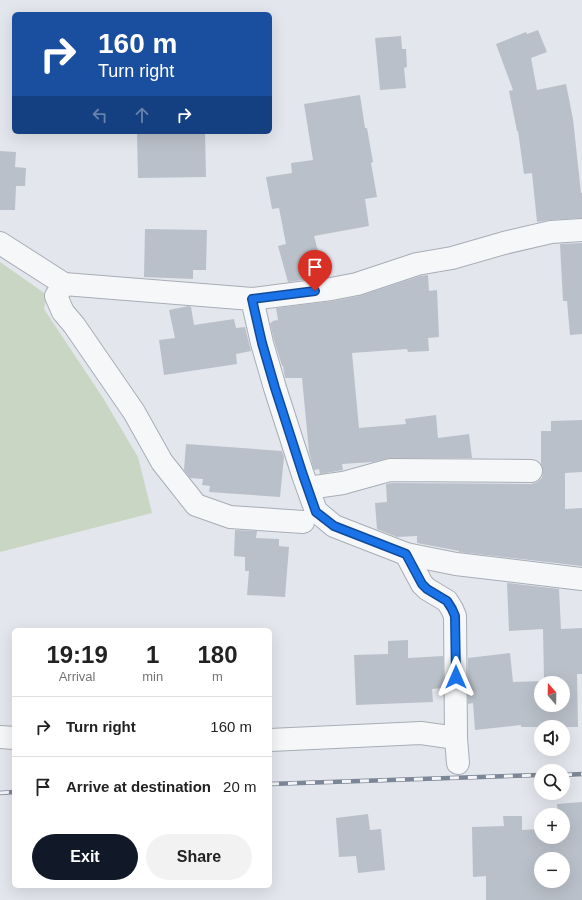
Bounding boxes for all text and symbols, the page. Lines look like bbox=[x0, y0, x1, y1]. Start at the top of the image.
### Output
icon: right bbox=[32, 28, 84, 80]
text: 160 m bbox=[98, 28, 177, 59]
text: Turn right bbox=[98, 61, 174, 81]
icon: left bbox=[89, 104, 111, 126]
icon: ahead bbox=[131, 104, 153, 126]
icon: right bbox=[173, 104, 195, 126]
pin bbox=[298, 250, 332, 291]
icon: arrive bbox=[304, 256, 326, 278]
text: 19:19 bbox=[46, 641, 108, 668]
text: 1 bbox=[146, 641, 159, 668]
text: 180 bbox=[198, 641, 238, 668]
position arrow bbox=[435, 656, 477, 698]
text: Arrival bbox=[59, 669, 96, 684]
text: min bbox=[142, 669, 163, 684]
text: m bbox=[212, 669, 223, 684]
north arrow bbox=[534, 676, 570, 712]
map controls bbox=[534, 676, 570, 888]
icon: right bbox=[32, 716, 54, 738]
text: Turn right bbox=[66, 718, 136, 735]
text: 160 m bbox=[210, 718, 252, 735]
button: sound bbox=[534, 720, 570, 756]
button: search bbox=[534, 764, 570, 800]
icon: arrive bbox=[32, 776, 54, 798]
text: Arrive at destination bbox=[66, 778, 211, 795]
text: 20 m bbox=[223, 778, 256, 795]
button: + bbox=[534, 808, 570, 844]
button: Exit bbox=[32, 834, 138, 880]
button: Share bbox=[146, 834, 252, 880]
button: − bbox=[534, 852, 570, 888]

